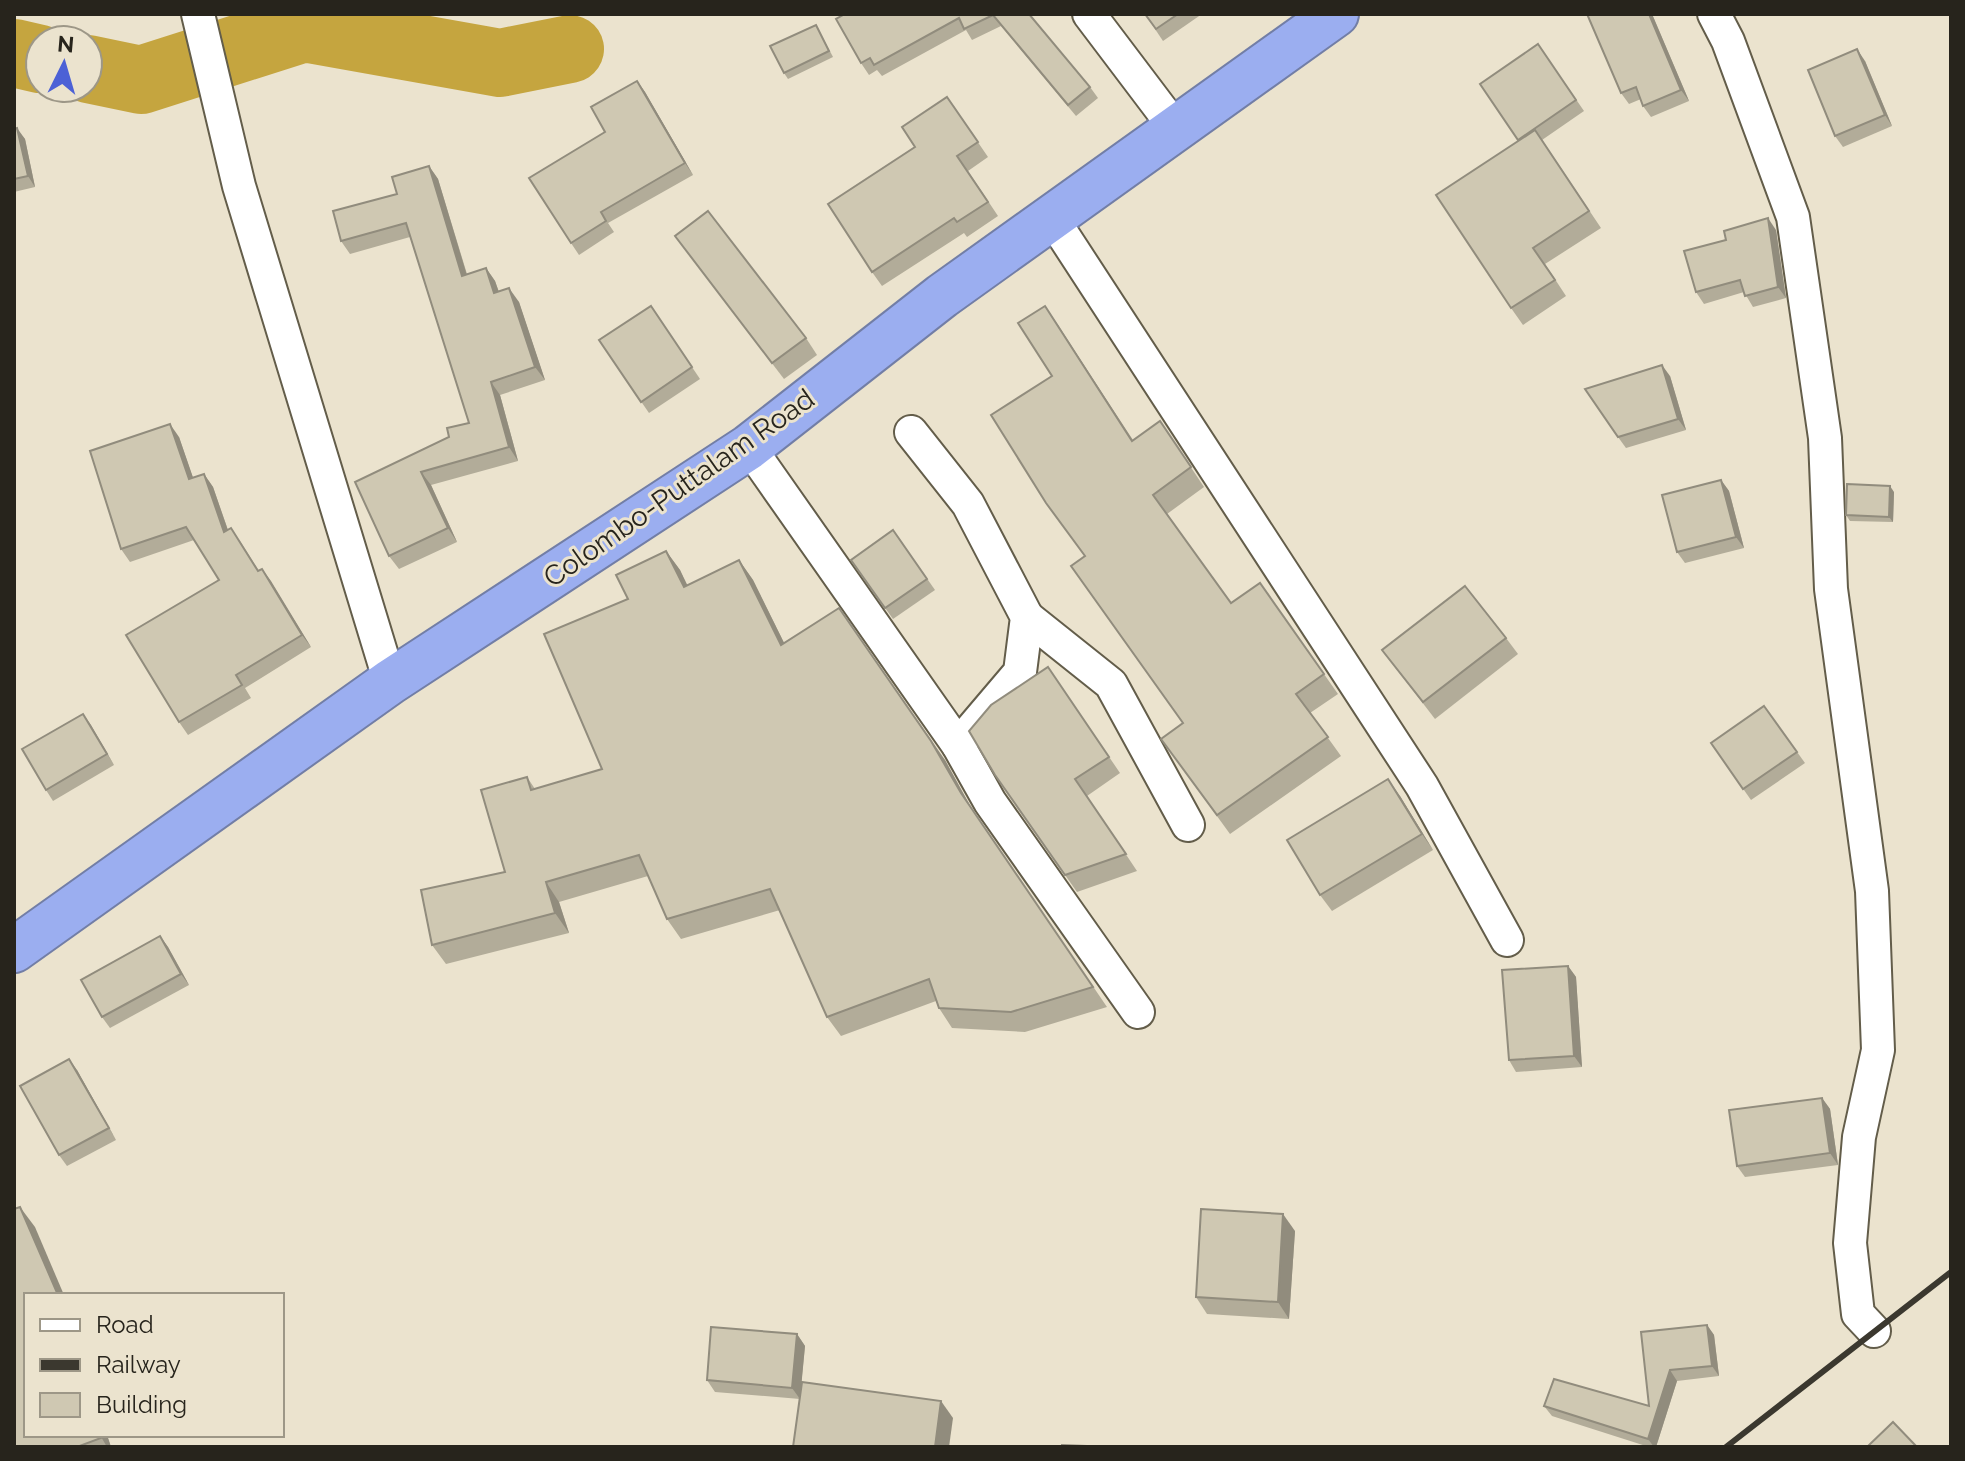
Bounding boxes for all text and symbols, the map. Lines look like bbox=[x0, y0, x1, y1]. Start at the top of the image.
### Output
north arrow bbox=[24, 24, 104, 104]
text: N bbox=[56, 30, 75, 58]
street label: Colombo-Puttalam Road bbox=[537, 382, 821, 594]
legend bbox=[24, 1293, 284, 1437]
text: Road bbox=[96, 1310, 154, 1339]
text: Railway bbox=[96, 1350, 181, 1379]
text: Building bbox=[96, 1390, 187, 1419]

